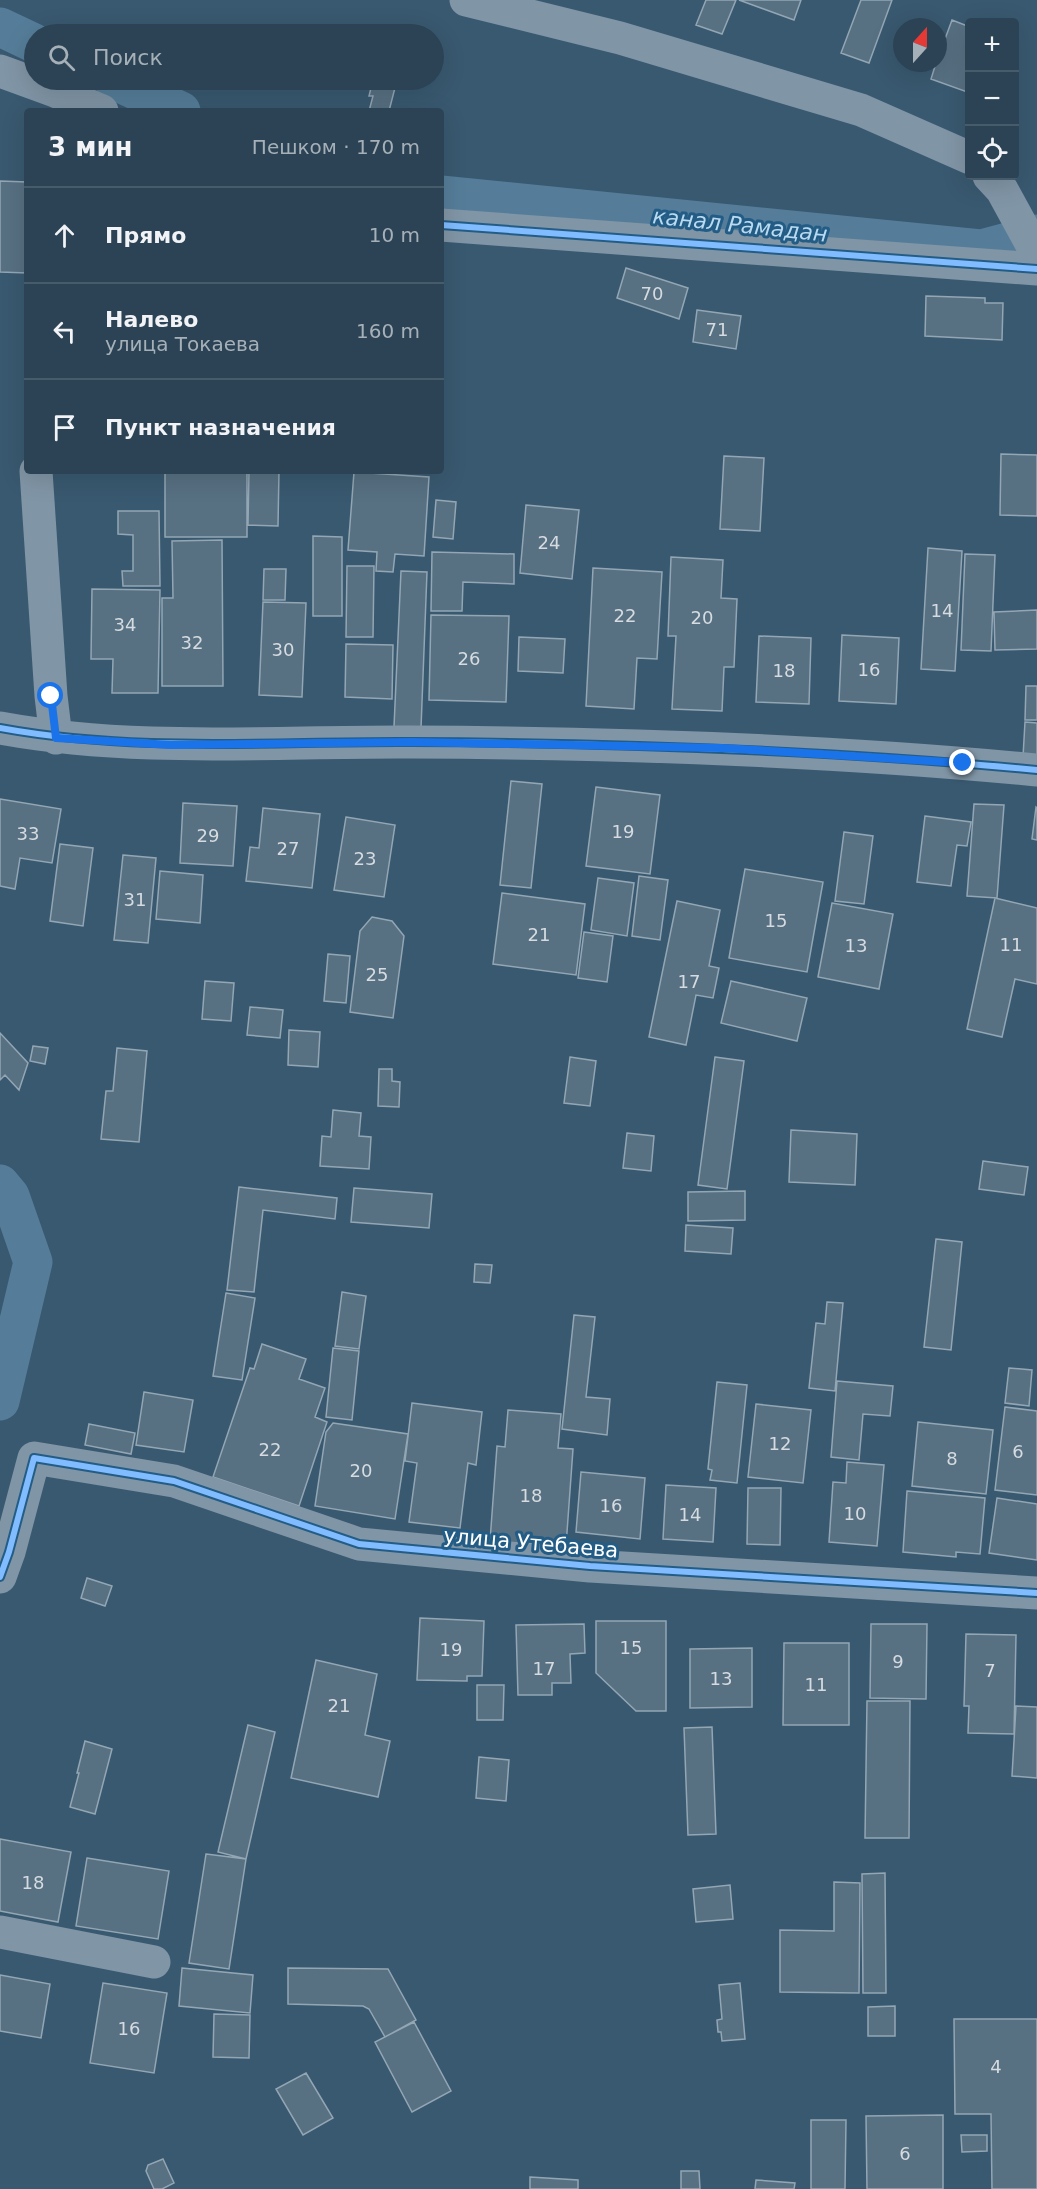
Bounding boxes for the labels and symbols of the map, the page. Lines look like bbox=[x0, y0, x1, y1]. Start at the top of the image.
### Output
north arrow bbox=[893, 18, 947, 72]
water label: канал Рамадан bbox=[651, 203, 829, 247]
house number: 70 bbox=[641, 283, 663, 304]
house number: 71 bbox=[706, 319, 728, 340]
house number: 24 bbox=[538, 532, 560, 553]
house number: 14 bbox=[931, 600, 953, 621]
house number: 22 bbox=[614, 605, 636, 626]
house number: 20 bbox=[691, 607, 713, 628]
house number: 34 bbox=[114, 614, 136, 635]
house number: 32 bbox=[181, 632, 203, 653]
house number: 30 bbox=[272, 639, 294, 660]
house number: 26 bbox=[458, 648, 480, 669]
house number: 16 bbox=[858, 659, 880, 680]
house number: 18 bbox=[773, 660, 795, 681]
route start bbox=[37, 682, 63, 708]
route end bbox=[949, 749, 975, 775]
house number: 19 bbox=[612, 821, 634, 842]
house number: 33 bbox=[17, 823, 39, 844]
house number: 29 bbox=[197, 825, 219, 846]
house number: 27 bbox=[277, 838, 299, 859]
house number: 23 bbox=[354, 848, 376, 869]
house number: 31 bbox=[124, 889, 146, 910]
house number: 15 bbox=[765, 910, 787, 931]
house number: 21 bbox=[528, 924, 550, 945]
house number: 11 bbox=[1000, 934, 1022, 955]
house number: 13 bbox=[845, 935, 867, 956]
house number: 25 bbox=[366, 964, 388, 985]
house number: 17 bbox=[678, 971, 700, 992]
house number: 12 bbox=[769, 1433, 791, 1454]
house number: 22 bbox=[259, 1439, 281, 1460]
house number: 6 bbox=[1012, 1441, 1024, 1462]
house number: 8 bbox=[946, 1448, 958, 1469]
house number: 20 bbox=[350, 1460, 372, 1481]
house number: 18 bbox=[520, 1485, 542, 1506]
house number: 16 bbox=[600, 1495, 622, 1516]
house number: 10 bbox=[844, 1503, 866, 1524]
house number: 14 bbox=[679, 1504, 701, 1525]
street label: улица Утебаева bbox=[443, 1523, 619, 1563]
house number: 15 bbox=[620, 1637, 642, 1658]
house number: 19 bbox=[440, 1639, 462, 1660]
house number: 9 bbox=[892, 1651, 904, 1672]
house number: 17 bbox=[533, 1658, 555, 1679]
house number: 7 bbox=[984, 1660, 996, 1681]
house number: 13 bbox=[710, 1668, 732, 1689]
house number: 11 bbox=[805, 1674, 827, 1695]
house number: 21 bbox=[328, 1695, 350, 1716]
house number: 18 bbox=[22, 1872, 44, 1893]
house number: 16 bbox=[118, 2018, 140, 2039]
house number: 4 bbox=[990, 2056, 1002, 2077]
house number: 6 bbox=[899, 2143, 911, 2164]

